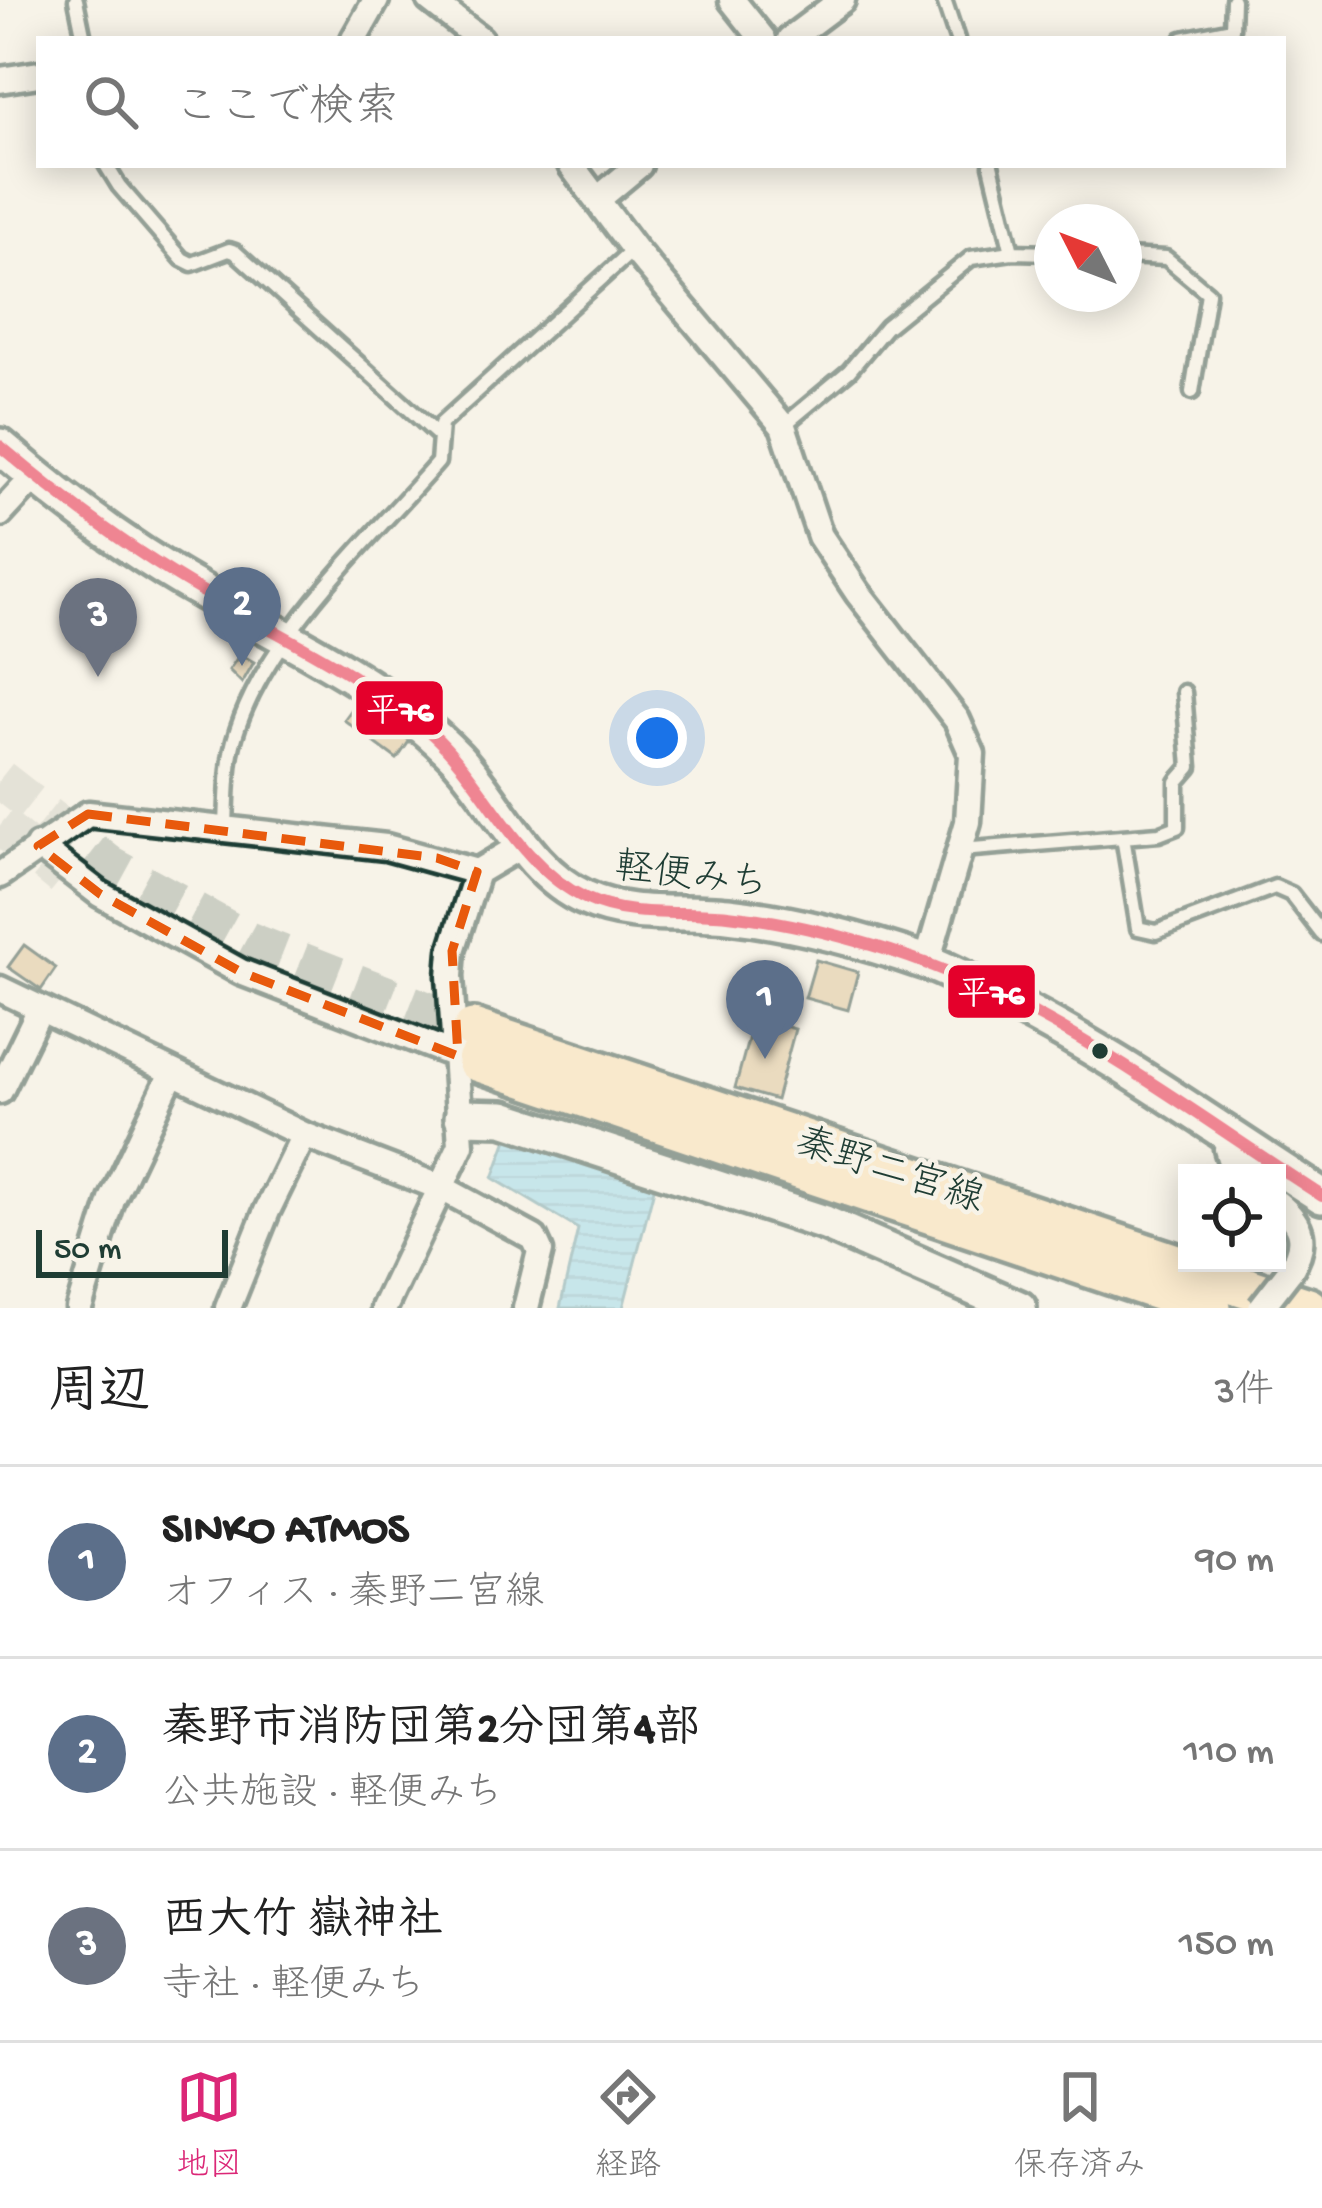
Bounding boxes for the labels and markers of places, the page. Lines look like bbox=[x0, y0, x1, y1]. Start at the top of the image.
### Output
pin: 2 bbox=[203, 567, 281, 666]
pin: 3 bbox=[59, 578, 137, 677]
pin: 1 bbox=[726, 960, 804, 1059]
unlabelled marker bbox=[1089, 1040, 1111, 1062]

